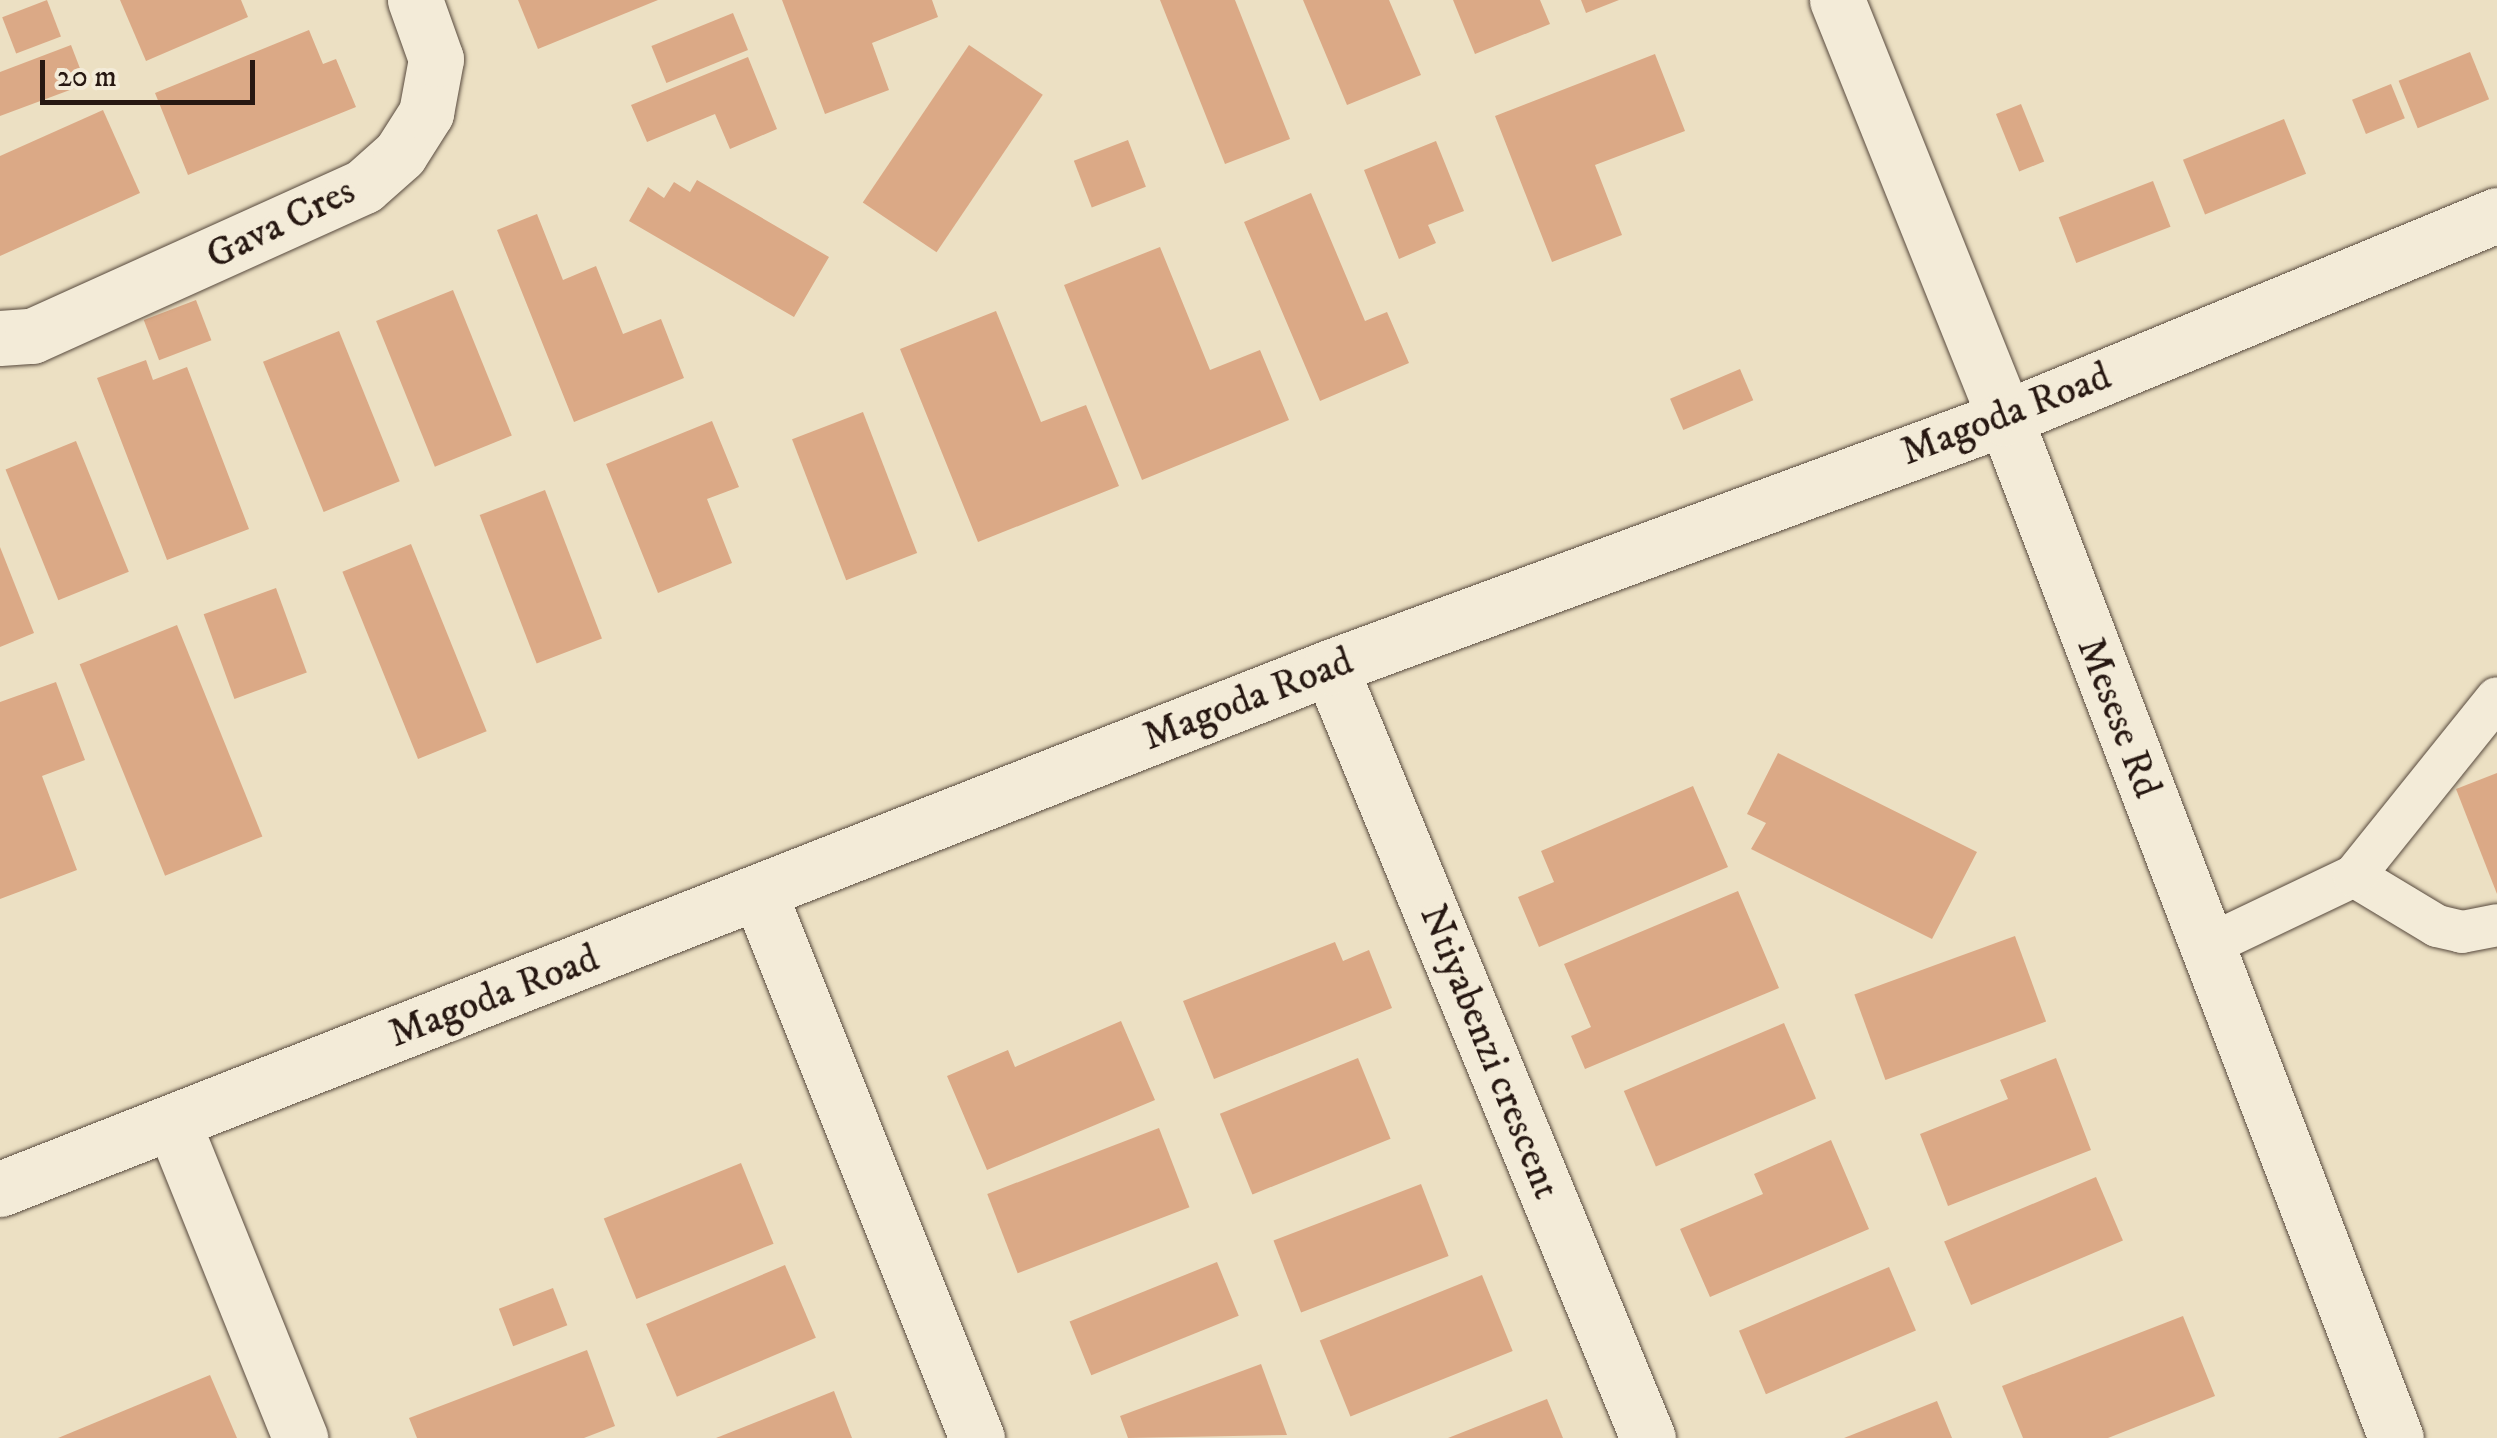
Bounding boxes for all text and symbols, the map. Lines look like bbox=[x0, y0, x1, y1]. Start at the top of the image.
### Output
scale bar bbox=[45, 40, 260, 102]
text: 20 m bbox=[57, 59, 117, 96]
street label: Gava Cres bbox=[199, 168, 363, 280]
street label: Magoda Road bbox=[1894, 353, 2118, 477]
street label: Mesese Rd bbox=[2066, 631, 2170, 805]
street label: Magoda Road bbox=[1136, 638, 1360, 762]
street label: Ntiyabenzi crescent bbox=[1408, 898, 1570, 1206]
street label: Magoda Road bbox=[382, 935, 606, 1059]

